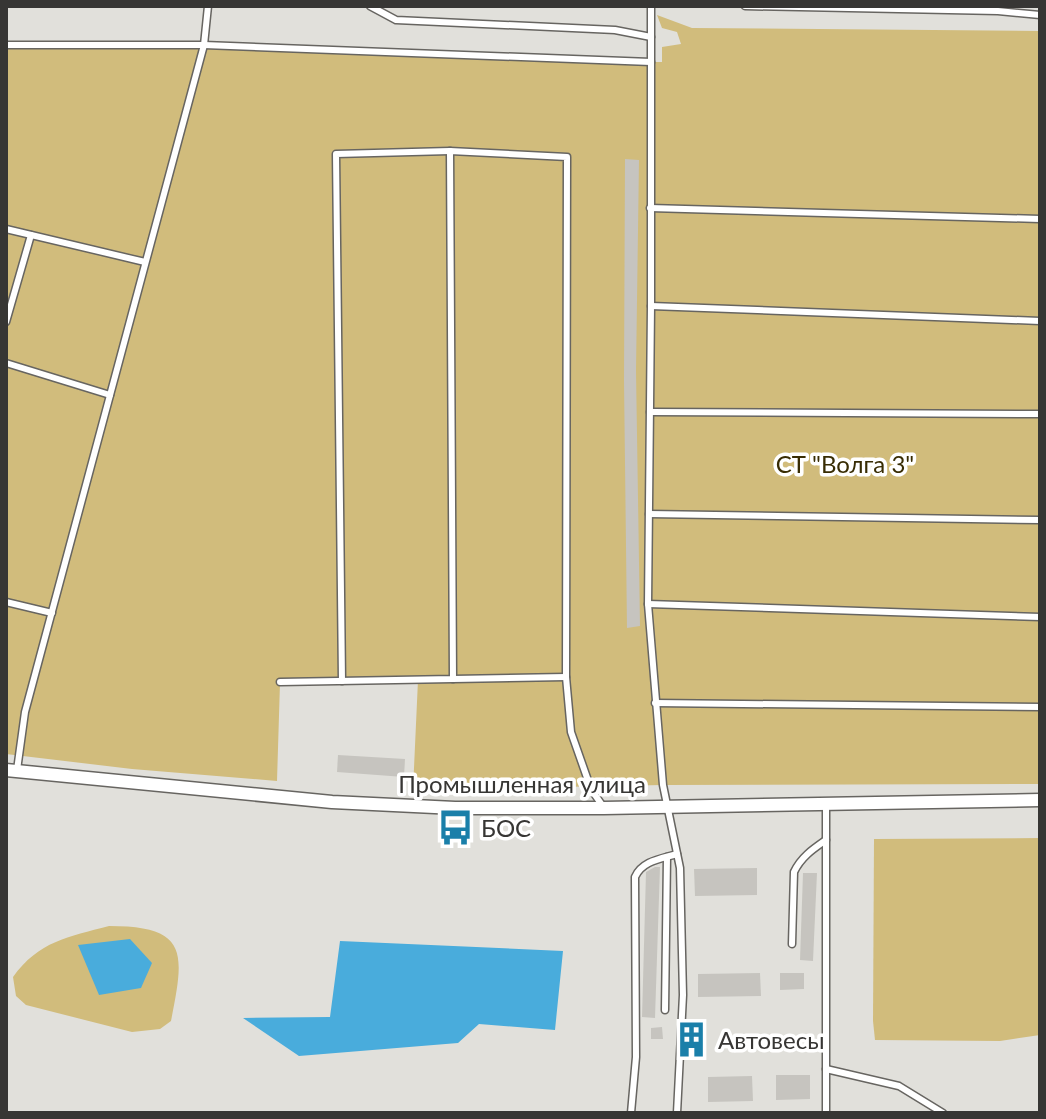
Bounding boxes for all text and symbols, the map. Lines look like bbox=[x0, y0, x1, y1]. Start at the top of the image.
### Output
park label: СТ "Волга 3" bbox=[776, 449, 914, 478]
street label: Промышленная улица bbox=[398, 769, 646, 798]
bus stop icon: БОС bbox=[436, 808, 474, 846]
place label: БОС bbox=[481, 813, 531, 842]
building icon: Автовесы bbox=[673, 1020, 711, 1058]
place label: Автовесы bbox=[718, 1025, 825, 1054]

